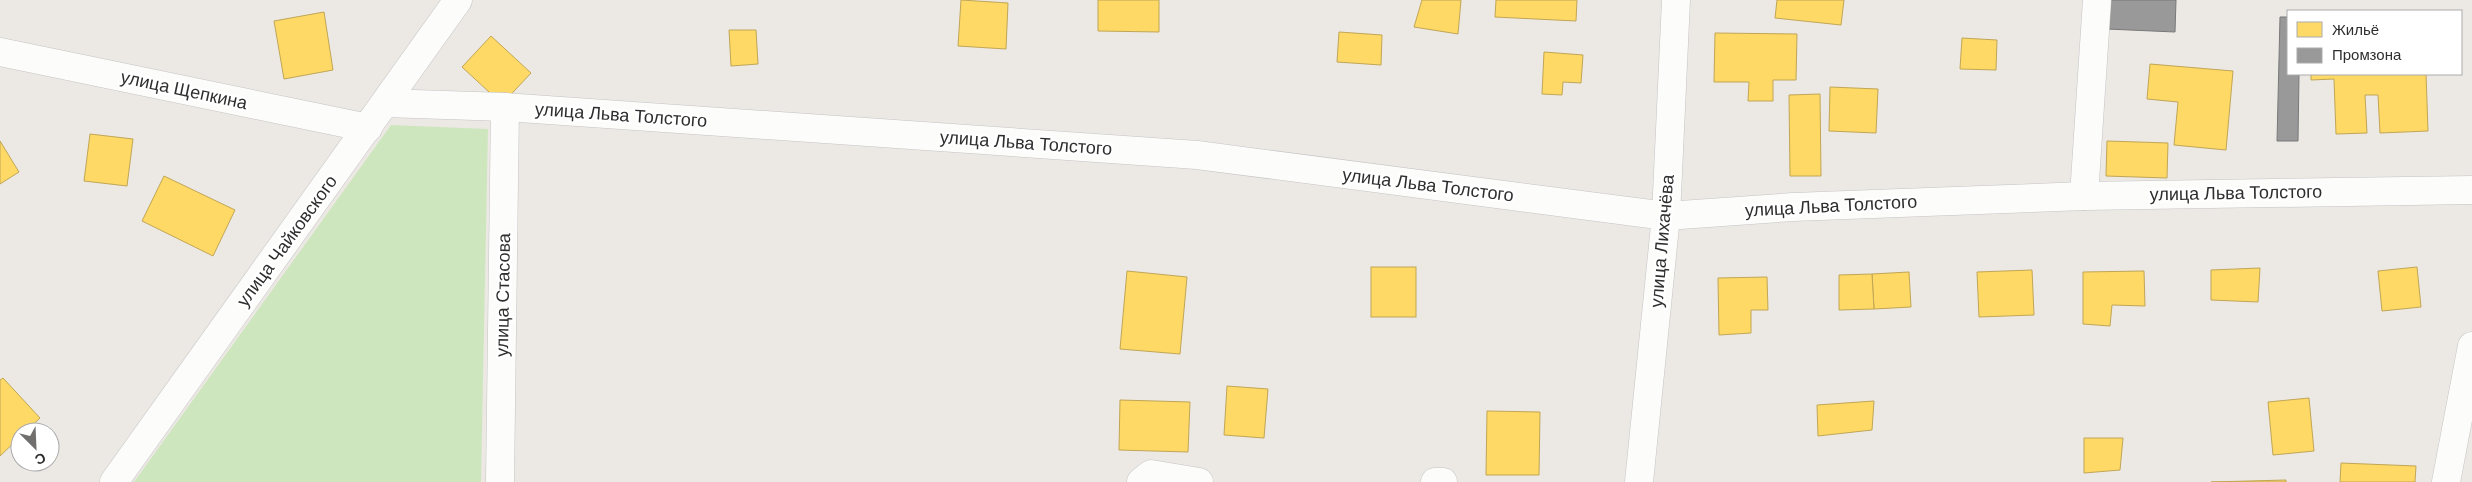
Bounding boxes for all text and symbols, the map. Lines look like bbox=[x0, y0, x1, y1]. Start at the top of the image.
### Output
legend bbox=[2287, 10, 2462, 75]
text: Жильё bbox=[2332, 20, 2379, 40]
text: Промзона bbox=[2332, 45, 2402, 65]
street label: улица Щепкина bbox=[119, 65, 250, 115]
street label: улица Льва Толстого bbox=[534, 97, 708, 133]
street label: улица Льва Толстого bbox=[939, 125, 1113, 161]
street label: улица Льва Толстого bbox=[1341, 163, 1515, 207]
street label: улица Чайковского bbox=[231, 170, 343, 312]
street label: улица Лихачёва bbox=[1644, 173, 1680, 308]
street label: улица Льва Толстого bbox=[2150, 179, 2322, 207]
street label: улица Льва Толстого bbox=[1744, 190, 1918, 222]
street label: улица Стасова bbox=[490, 232, 516, 357]
north arrow bbox=[10, 422, 60, 472]
text: С bbox=[32, 449, 49, 469]

